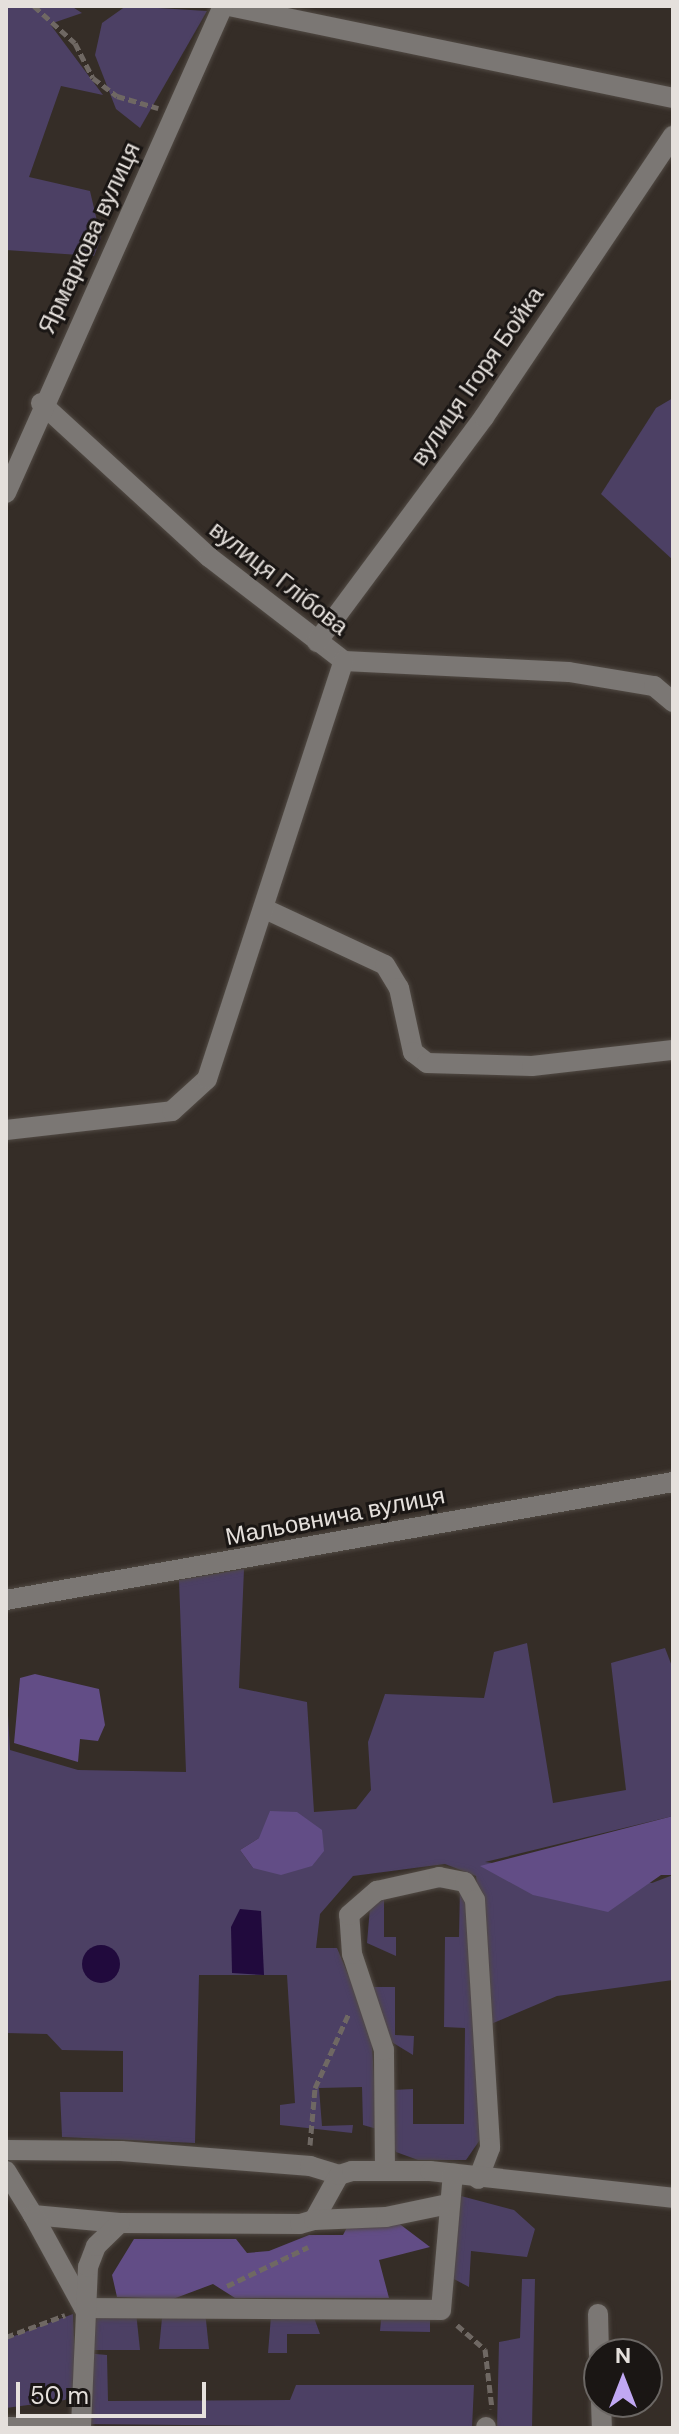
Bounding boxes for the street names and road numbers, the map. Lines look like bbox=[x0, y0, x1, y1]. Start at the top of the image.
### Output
street label: Ярмаркова вулиця bbox=[32, 138, 146, 338]
street label: вулиця Ігоря Бойка bbox=[404, 281, 550, 471]
street label: вулиця Глібова bbox=[204, 515, 354, 641]
street label: Мальовнича вулиця bbox=[223, 1481, 447, 1551]

